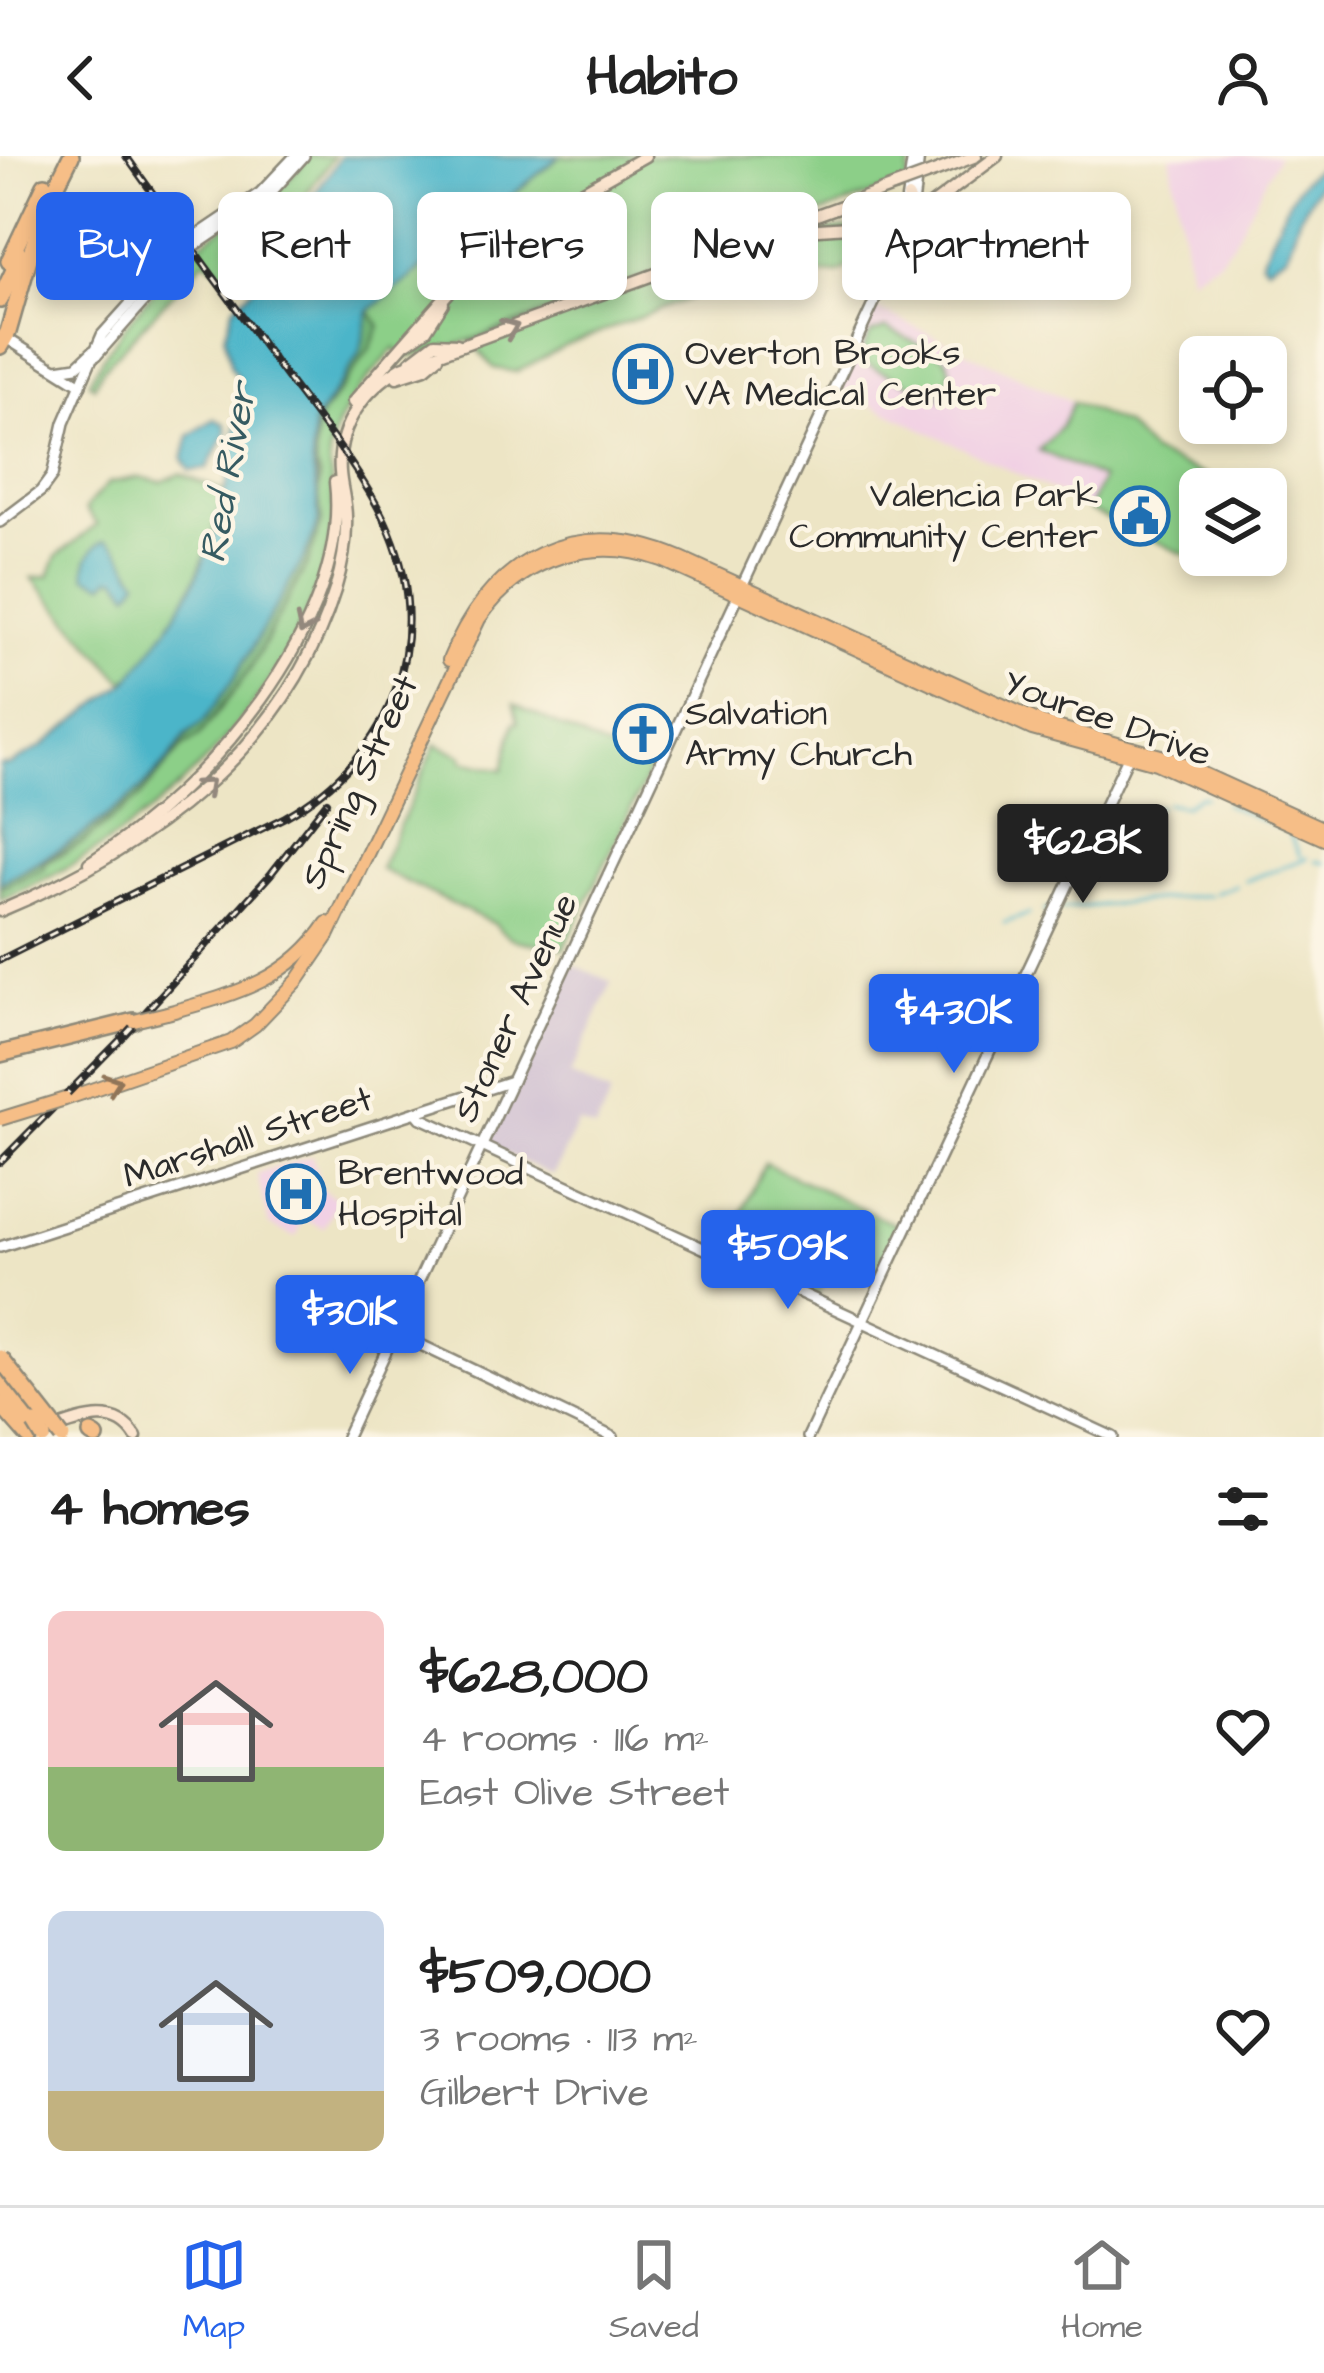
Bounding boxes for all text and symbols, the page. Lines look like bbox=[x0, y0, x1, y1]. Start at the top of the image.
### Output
text: Habito bbox=[587, 41, 737, 116]
icon: back bbox=[48, 45, 114, 111]
icon: person bbox=[1210, 45, 1276, 111]
chip: Buy bbox=[36, 192, 194, 300]
chip: Rent bbox=[218, 192, 393, 300]
chip: Filters bbox=[417, 192, 627, 300]
chip: New bbox=[651, 192, 818, 300]
chip: Apartment bbox=[842, 192, 1131, 300]
one-way arrow bbox=[498, 317, 519, 342]
place label: Overton Brooks VA Medical Center bbox=[685, 328, 996, 420]
map controls bbox=[1179, 336, 1287, 576]
button: locate bbox=[1179, 336, 1287, 444]
hospital icon: Overton Brooks VA Medical Center bbox=[612, 343, 674, 405]
water label: Red River bbox=[187, 376, 272, 567]
button: layers bbox=[1179, 468, 1287, 576]
place label: Valencia Park Community Center bbox=[789, 470, 1098, 562]
public building icon: Valencia Park Community Center bbox=[1109, 485, 1171, 547]
one-way arrow bbox=[295, 614, 318, 635]
street label: Youree Drive bbox=[996, 658, 1218, 780]
street label: Spring Street bbox=[288, 666, 433, 898]
place label: Salvation Army Church bbox=[685, 688, 912, 780]
church icon: Salvation Army Church bbox=[612, 703, 674, 765]
one-way arrow bbox=[193, 779, 214, 800]
pin: $628K bbox=[999, 804, 1167, 906]
text: $628K bbox=[1024, 816, 1142, 870]
street label: Stoner Avenue bbox=[441, 885, 591, 1131]
pin: $430K bbox=[870, 974, 1038, 1076]
text: $430K bbox=[896, 986, 1012, 1040]
one-way arrow bbox=[102, 1072, 123, 1097]
street label: Marshall Street bbox=[117, 1074, 379, 1202]
place label: Brentwood Hospital bbox=[338, 1148, 524, 1240]
hospital icon: Brentwood Hospital bbox=[265, 1163, 327, 1225]
pin: $509K bbox=[704, 1210, 872, 1312]
text: $509K bbox=[728, 1222, 848, 1276]
pin: $301K bbox=[266, 1275, 434, 1377]
text: $301K bbox=[303, 1287, 397, 1341]
text: 4 homes bbox=[48, 1474, 250, 1545]
icon: filters bbox=[1210, 1476, 1276, 1542]
text: $628,000 bbox=[420, 1642, 648, 1713]
icon: home bbox=[144, 1659, 288, 1803]
icon: heart bbox=[1210, 1698, 1276, 1764]
text: 4 rooms · 116 m² bbox=[420, 1713, 709, 1767]
text: East Olive Street bbox=[420, 1767, 729, 1821]
text: $509,000 bbox=[420, 1942, 651, 2013]
icon: home bbox=[144, 1959, 288, 2103]
icon: heart bbox=[1210, 1998, 1276, 2064]
text: 3 rooms · 113 m² bbox=[420, 2013, 698, 2067]
text: Gilbert Drive bbox=[420, 2067, 649, 2121]
tab: Map bbox=[181, 2232, 247, 2350]
tab: Saved bbox=[609, 2232, 699, 2350]
tab: Home bbox=[1061, 2232, 1143, 2350]

